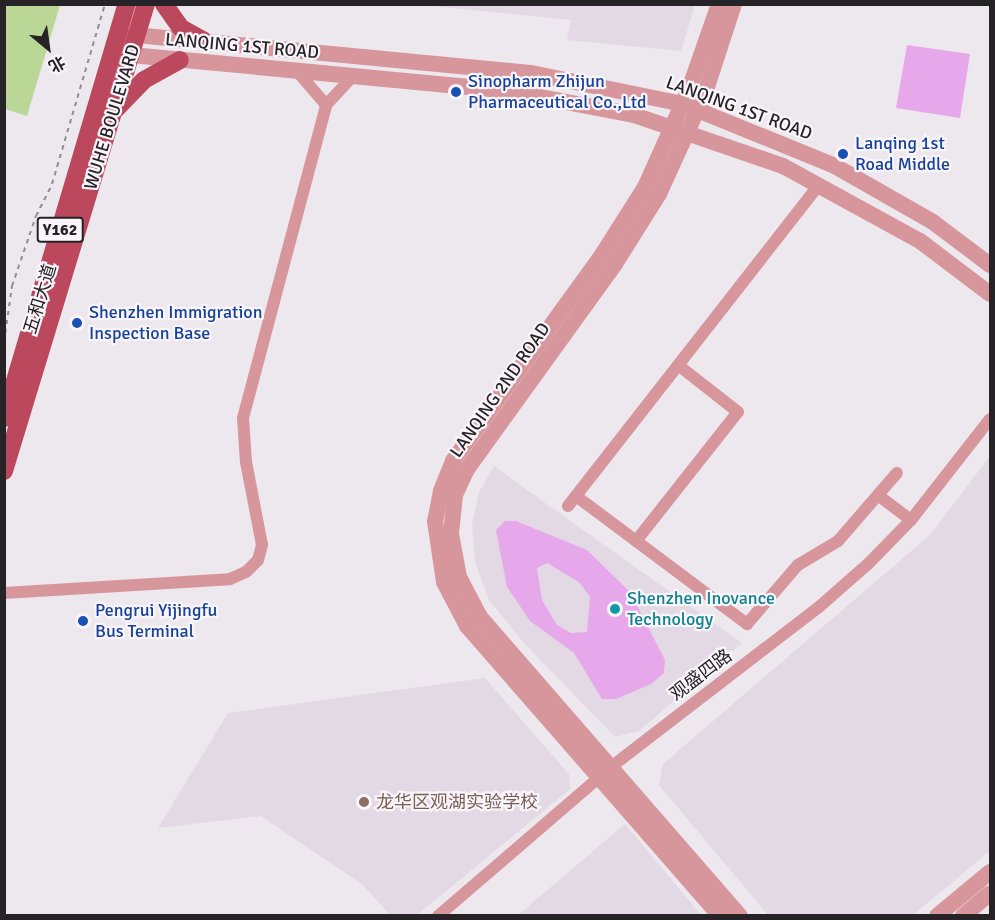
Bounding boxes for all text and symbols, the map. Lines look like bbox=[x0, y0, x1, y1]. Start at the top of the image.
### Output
north arrow bbox=[18, 18, 78, 78]
street label: LANQING 1ST ROAD bbox=[164, 29, 320, 63]
street label: WUHE BOULEVARD bbox=[80, 42, 144, 192]
text: 北 bbox=[45, 51, 69, 76]
place label: Sinopharm Zhijun Pharmaceutical Co.,Ltd bbox=[468, 71, 647, 113]
street label: LANQING 1ST ROAD bbox=[663, 71, 815, 145]
marker: Sinopharm Zhijun Pharmaceutical Co.,Ltd bbox=[449, 85, 463, 99]
place label: Lanqing 1st Road Middle bbox=[855, 133, 950, 176]
marker: Lanqing 1st Road Middle bbox=[836, 147, 850, 161]
road number: Y162 bbox=[36, 217, 84, 243]
street label: 五和大道 bbox=[19, 261, 61, 337]
place label: Shenzhen Immigration Inspection Base bbox=[89, 302, 263, 344]
marker: Shenzhen Immigration Inspection Base bbox=[70, 316, 84, 330]
street label: LANQING 2ND ROAD bbox=[445, 318, 555, 462]
place label: Shenzhen Inovance Technology bbox=[627, 588, 775, 630]
place label: Pengrui Yijingfu Bus Terminal bbox=[95, 600, 217, 642]
marker: Shenzhen Inovance Technology bbox=[608, 602, 622, 616]
marker: Pengrui Yijingfu Bus Terminal bbox=[76, 614, 90, 628]
street label: 观盛四路 bbox=[666, 645, 736, 705]
place label: 龙华区观湖实验学校 bbox=[376, 791, 538, 813]
marker: 龙华区观湖实验学校 bbox=[357, 795, 371, 809]

